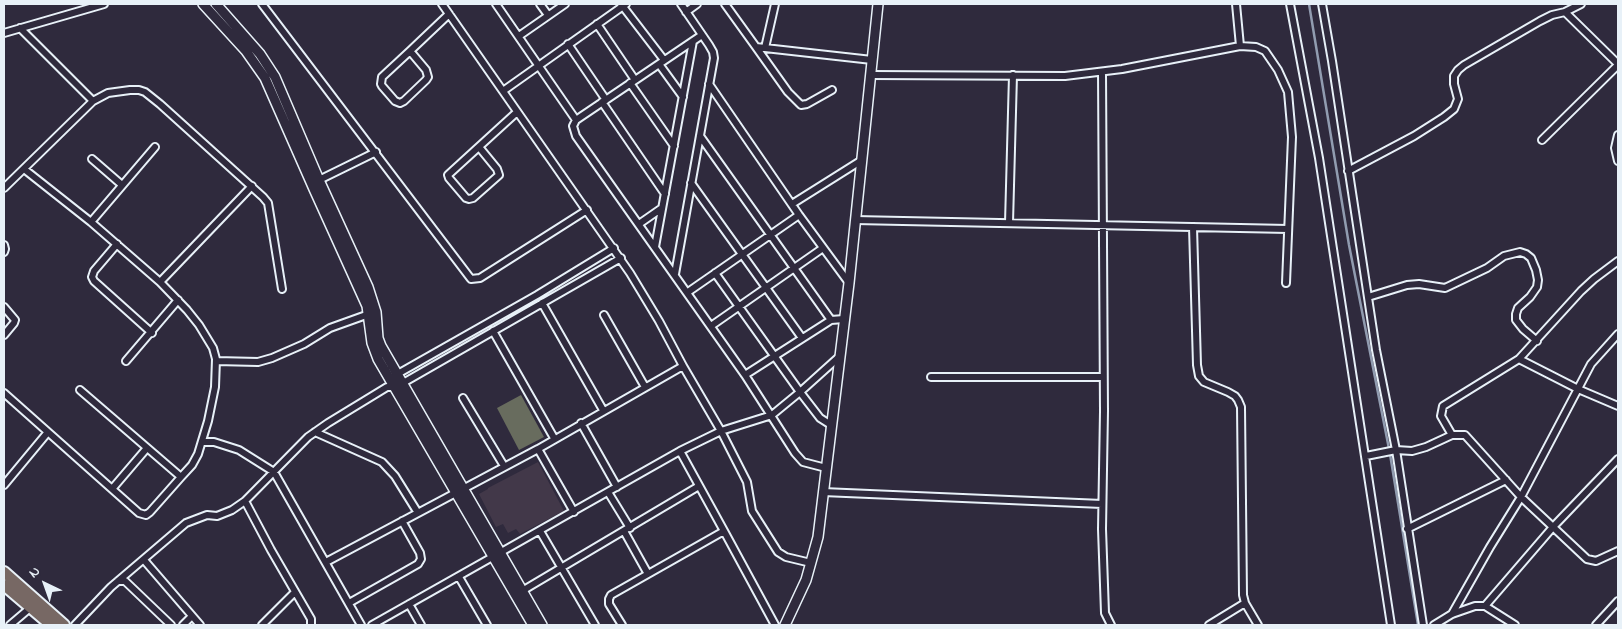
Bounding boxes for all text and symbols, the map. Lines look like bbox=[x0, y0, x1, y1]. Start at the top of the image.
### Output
north arrow bbox=[20, 559, 70, 609]
text: N bbox=[24, 562, 45, 583]

